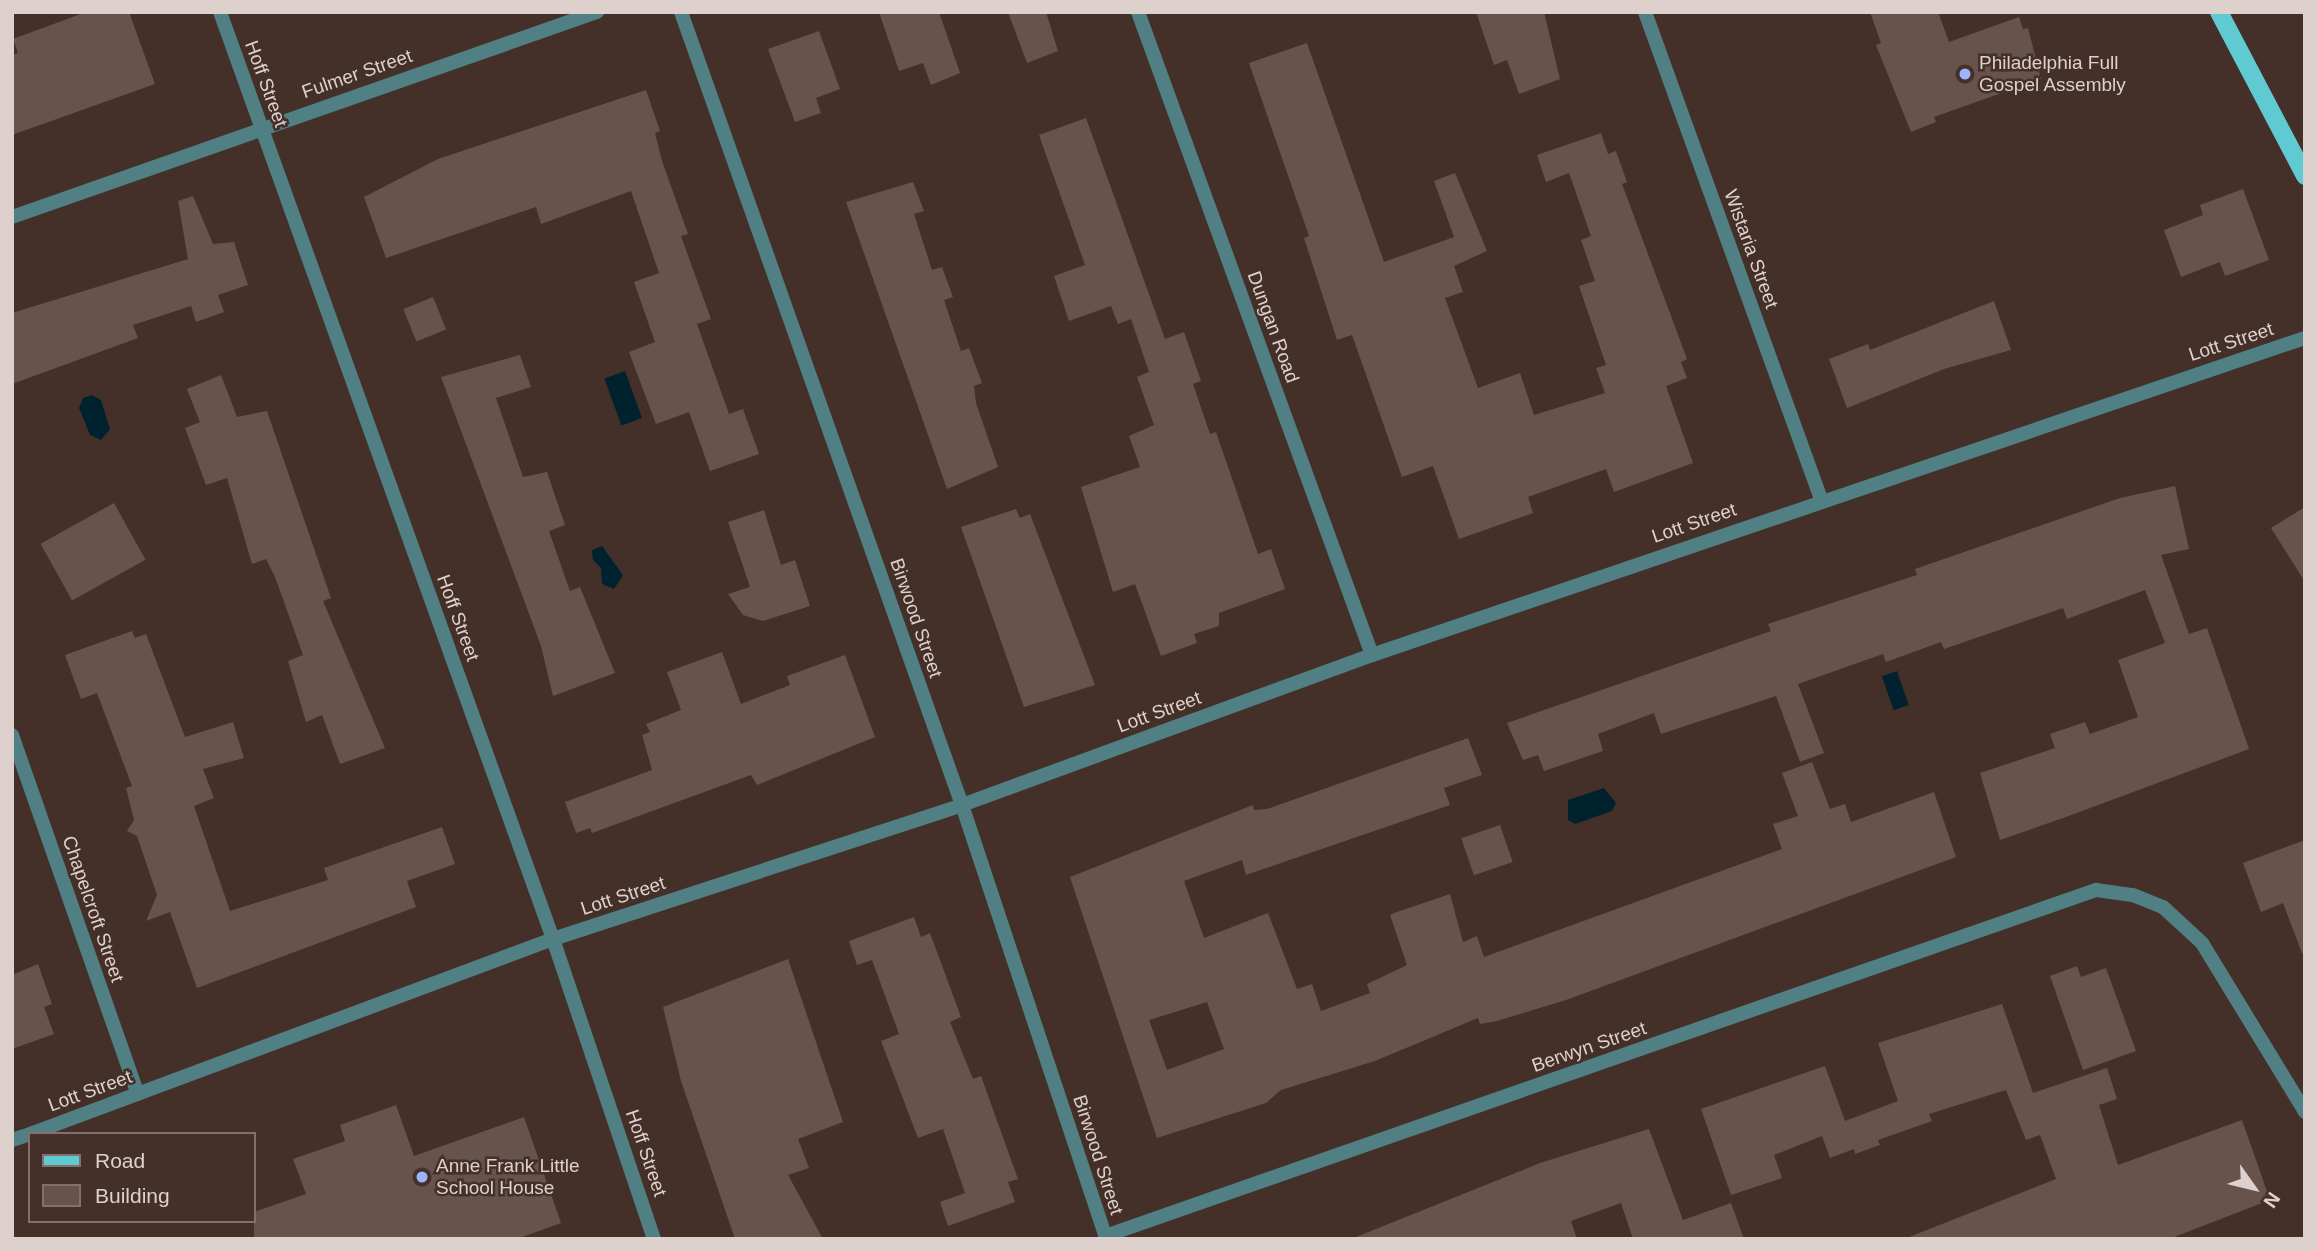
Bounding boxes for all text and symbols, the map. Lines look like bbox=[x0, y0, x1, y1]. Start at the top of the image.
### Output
street label: Hoff Street bbox=[240, 38, 292, 130]
street label: Fulmer Street bbox=[299, 44, 415, 104]
place label: Philadelphia Full Gospel Assembly bbox=[1979, 52, 2127, 96]
marker: Philadelphia Full Gospel Assembly bbox=[1957, 66, 1973, 82]
street label: Wistaria Street bbox=[1719, 187, 1783, 311]
street label: Dungan Road bbox=[1242, 268, 1304, 386]
street label: Lott Street bbox=[2186, 318, 2276, 366]
street label: Lott Street bbox=[1649, 498, 1739, 548]
street label: Birwood Street bbox=[885, 555, 947, 681]
street label: Hoff Street bbox=[432, 572, 484, 664]
street label: Lott Street bbox=[1114, 686, 1204, 738]
street label: Chapelcroft Street bbox=[57, 833, 129, 985]
street label: Lott Street bbox=[578, 872, 668, 920]
street label: Berwyn Street bbox=[1529, 1017, 1649, 1077]
street label: Lott Street bbox=[45, 1065, 135, 1117]
street label: Birwood Street bbox=[1068, 1092, 1128, 1218]
street label: Hoff Street bbox=[620, 1107, 672, 1199]
legend bbox=[28, 1132, 256, 1223]
text: Road bbox=[95, 1149, 145, 1172]
north arrow bbox=[2219, 1153, 2289, 1223]
place label: Anne Frank Little School House bbox=[436, 1155, 580, 1199]
marker: Anne Frank Little School House bbox=[414, 1169, 430, 1185]
text: Building bbox=[95, 1184, 170, 1207]
text: N bbox=[2259, 1188, 2284, 1212]

